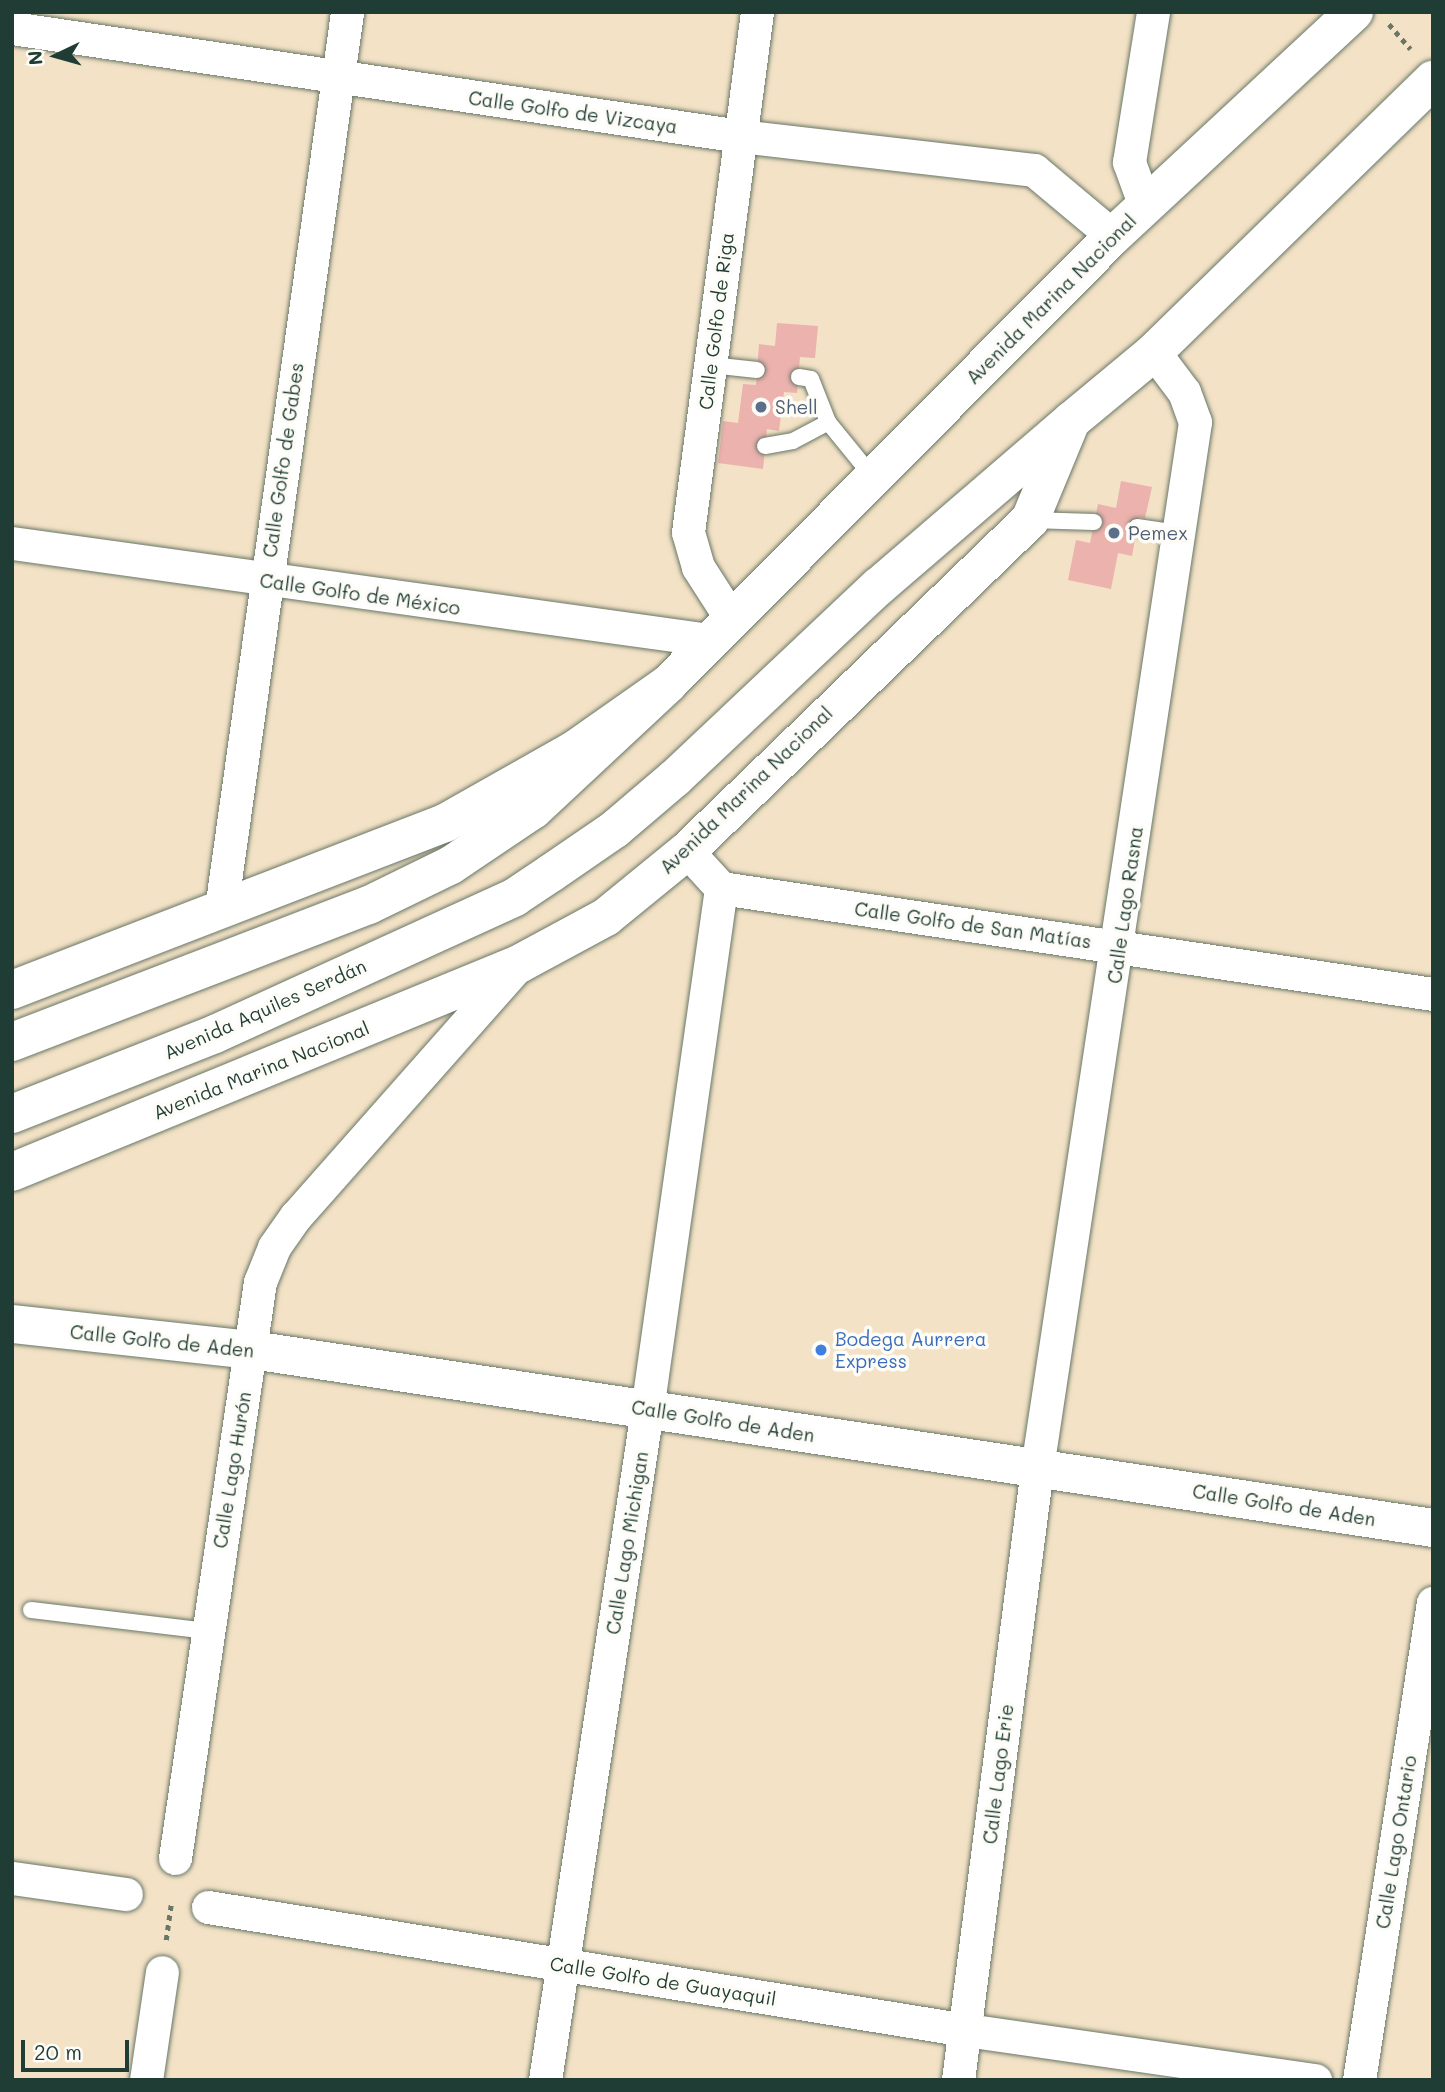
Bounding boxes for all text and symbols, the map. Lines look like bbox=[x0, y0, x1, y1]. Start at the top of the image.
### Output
north arrow bbox=[21, 21, 91, 91]
text: N bbox=[22, 50, 48, 66]
street label: Calle Golfo de Vizcaya bbox=[467, 86, 679, 138]
street label: Avenida Marina Nacional bbox=[961, 209, 1141, 389]
street label: Calle Golfo de Riga bbox=[694, 231, 738, 411]
street label: Calle Golfo de Gabes bbox=[258, 361, 308, 559]
place label: Shell bbox=[775, 396, 818, 418]
marker: Shell bbox=[753, 399, 769, 415]
place label: Pemex bbox=[1128, 522, 1188, 544]
marker: Pemex bbox=[1106, 525, 1122, 541]
street label: Calle Golfo de México bbox=[258, 569, 462, 619]
street label: Avenida Marina Nacional bbox=[655, 701, 837, 879]
street label: Calle Lago Rasna bbox=[1103, 825, 1147, 985]
street label: Calle Golfo de San Matías bbox=[853, 897, 1093, 953]
street label: Avenida Aquiles Serdán bbox=[160, 954, 370, 1064]
street label: Avenida Marina Nacional bbox=[149, 1016, 373, 1124]
street label: Calle Golfo de Aden bbox=[69, 1320, 255, 1362]
place label: Bodega Aurrera Express bbox=[835, 1328, 987, 1372]
marker: Bodega Aurrera Express bbox=[813, 1342, 829, 1358]
street label: Calle Lago Hurón bbox=[208, 1390, 256, 1550]
street label: Calle Golfo de Aden bbox=[630, 1395, 816, 1447]
street label: Calle Lago Michigan bbox=[601, 1450, 653, 1636]
street label: Calle Golfo de Aden bbox=[1191, 1479, 1377, 1531]
street label: Calle Lago Erie bbox=[978, 1703, 1018, 1845]
street label: Calle Lago Ontario bbox=[1371, 1754, 1421, 1930]
street label: Calle Golfo de Guayaquil bbox=[548, 1952, 778, 2010]
scale bar bbox=[24, 2025, 133, 2070]
text: 20 m bbox=[34, 2038, 82, 2065]

